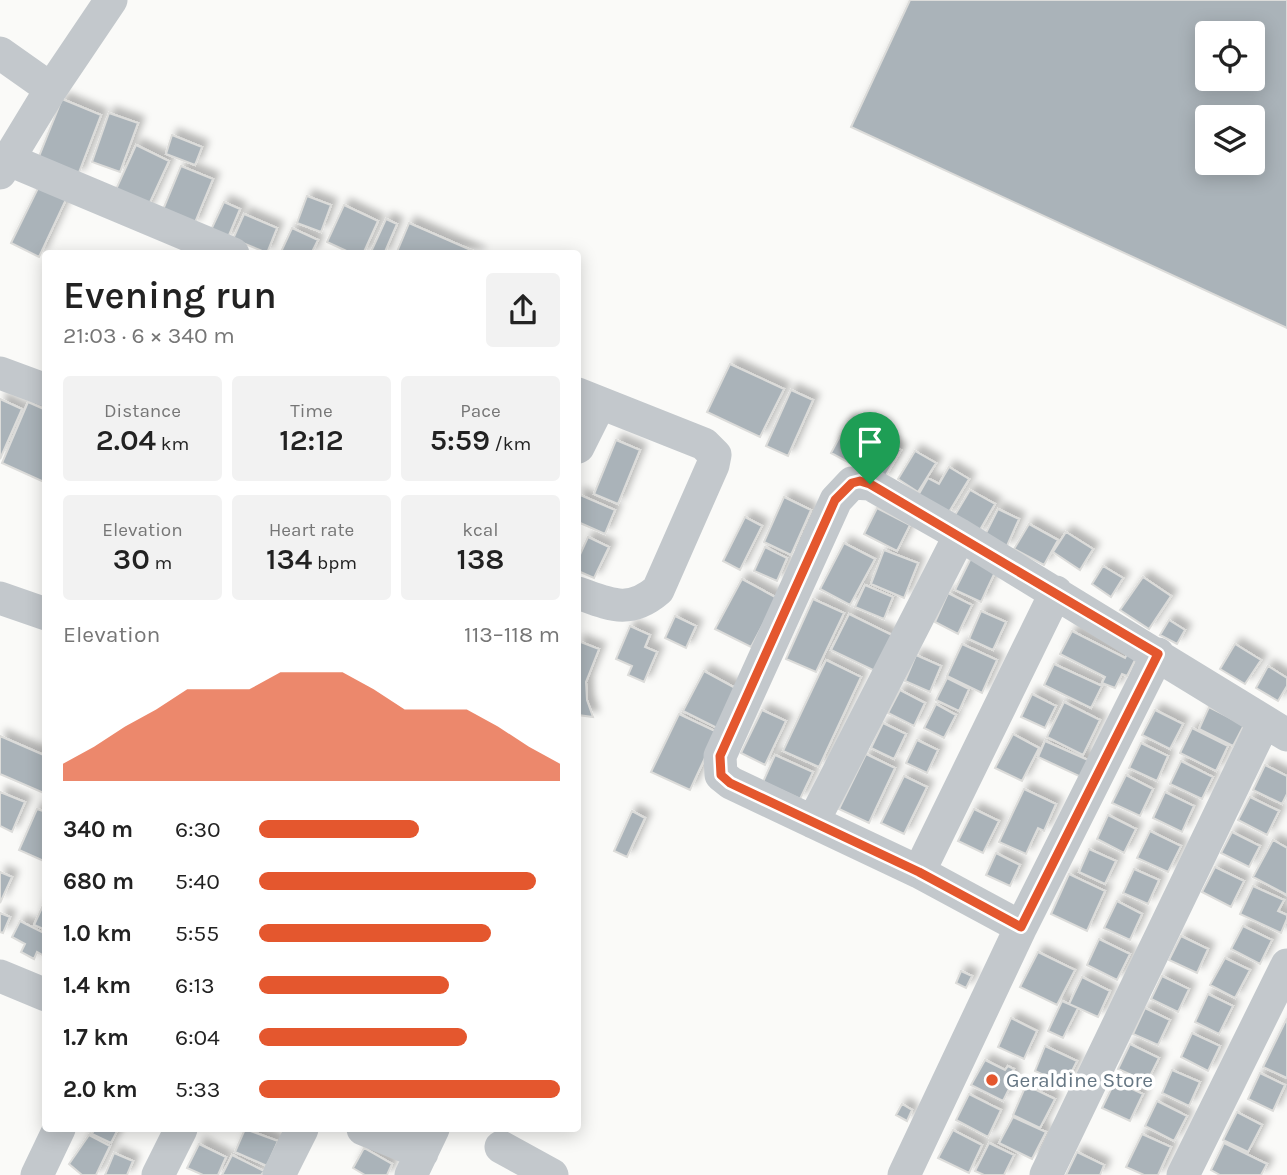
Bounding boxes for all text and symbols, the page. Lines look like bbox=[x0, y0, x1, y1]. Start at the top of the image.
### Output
map controls bbox=[1195, 21, 1265, 175]
button: locate bbox=[1195, 21, 1265, 91]
button: layers bbox=[1195, 105, 1265, 175]
text: Evening run bbox=[63, 273, 277, 318]
button: share bbox=[486, 273, 560, 347]
text: 21:03 · 6 × 340 m bbox=[63, 322, 235, 349]
text: Distance bbox=[104, 400, 181, 422]
text: Time bbox=[290, 400, 333, 422]
text: Pace bbox=[460, 400, 501, 422]
pin bbox=[840, 412, 900, 484]
text: 2.04 bbox=[96, 422, 156, 458]
text: 12:12 bbox=[279, 422, 344, 458]
text: 5:59 bbox=[430, 422, 490, 458]
icon: arrive bbox=[851, 423, 889, 461]
text: km bbox=[156, 433, 189, 455]
text: /km bbox=[490, 433, 531, 455]
text: Elevation bbox=[102, 519, 183, 541]
text: Heart rate bbox=[269, 519, 354, 541]
text: kcal bbox=[462, 519, 499, 541]
text: 30 bbox=[113, 541, 150, 577]
text: 134 bbox=[266, 541, 312, 577]
text: 138 bbox=[456, 541, 505, 577]
text: m bbox=[150, 552, 172, 574]
text: bpm bbox=[312, 552, 357, 574]
text: Elevation bbox=[63, 621, 160, 648]
text: 113–118 m bbox=[464, 621, 560, 648]
text: 340 m bbox=[63, 816, 133, 843]
text: 6:30 bbox=[175, 816, 221, 843]
text: 680 m bbox=[63, 868, 134, 895]
text: 5:40 bbox=[175, 868, 220, 895]
text: 1.0 km bbox=[63, 920, 132, 947]
text: 5:55 bbox=[175, 920, 219, 947]
text: 1.4 km bbox=[63, 972, 131, 999]
text: 6:13 bbox=[175, 972, 215, 999]
text: 1.7 km bbox=[63, 1024, 129, 1051]
text: 6:04 bbox=[175, 1024, 220, 1051]
place label: Geraldine Store bbox=[1006, 1068, 1153, 1092]
marker: Geraldine Store bbox=[984, 1072, 1000, 1088]
text: 2.0 km bbox=[63, 1076, 138, 1103]
text: 5:33 bbox=[175, 1076, 220, 1103]

